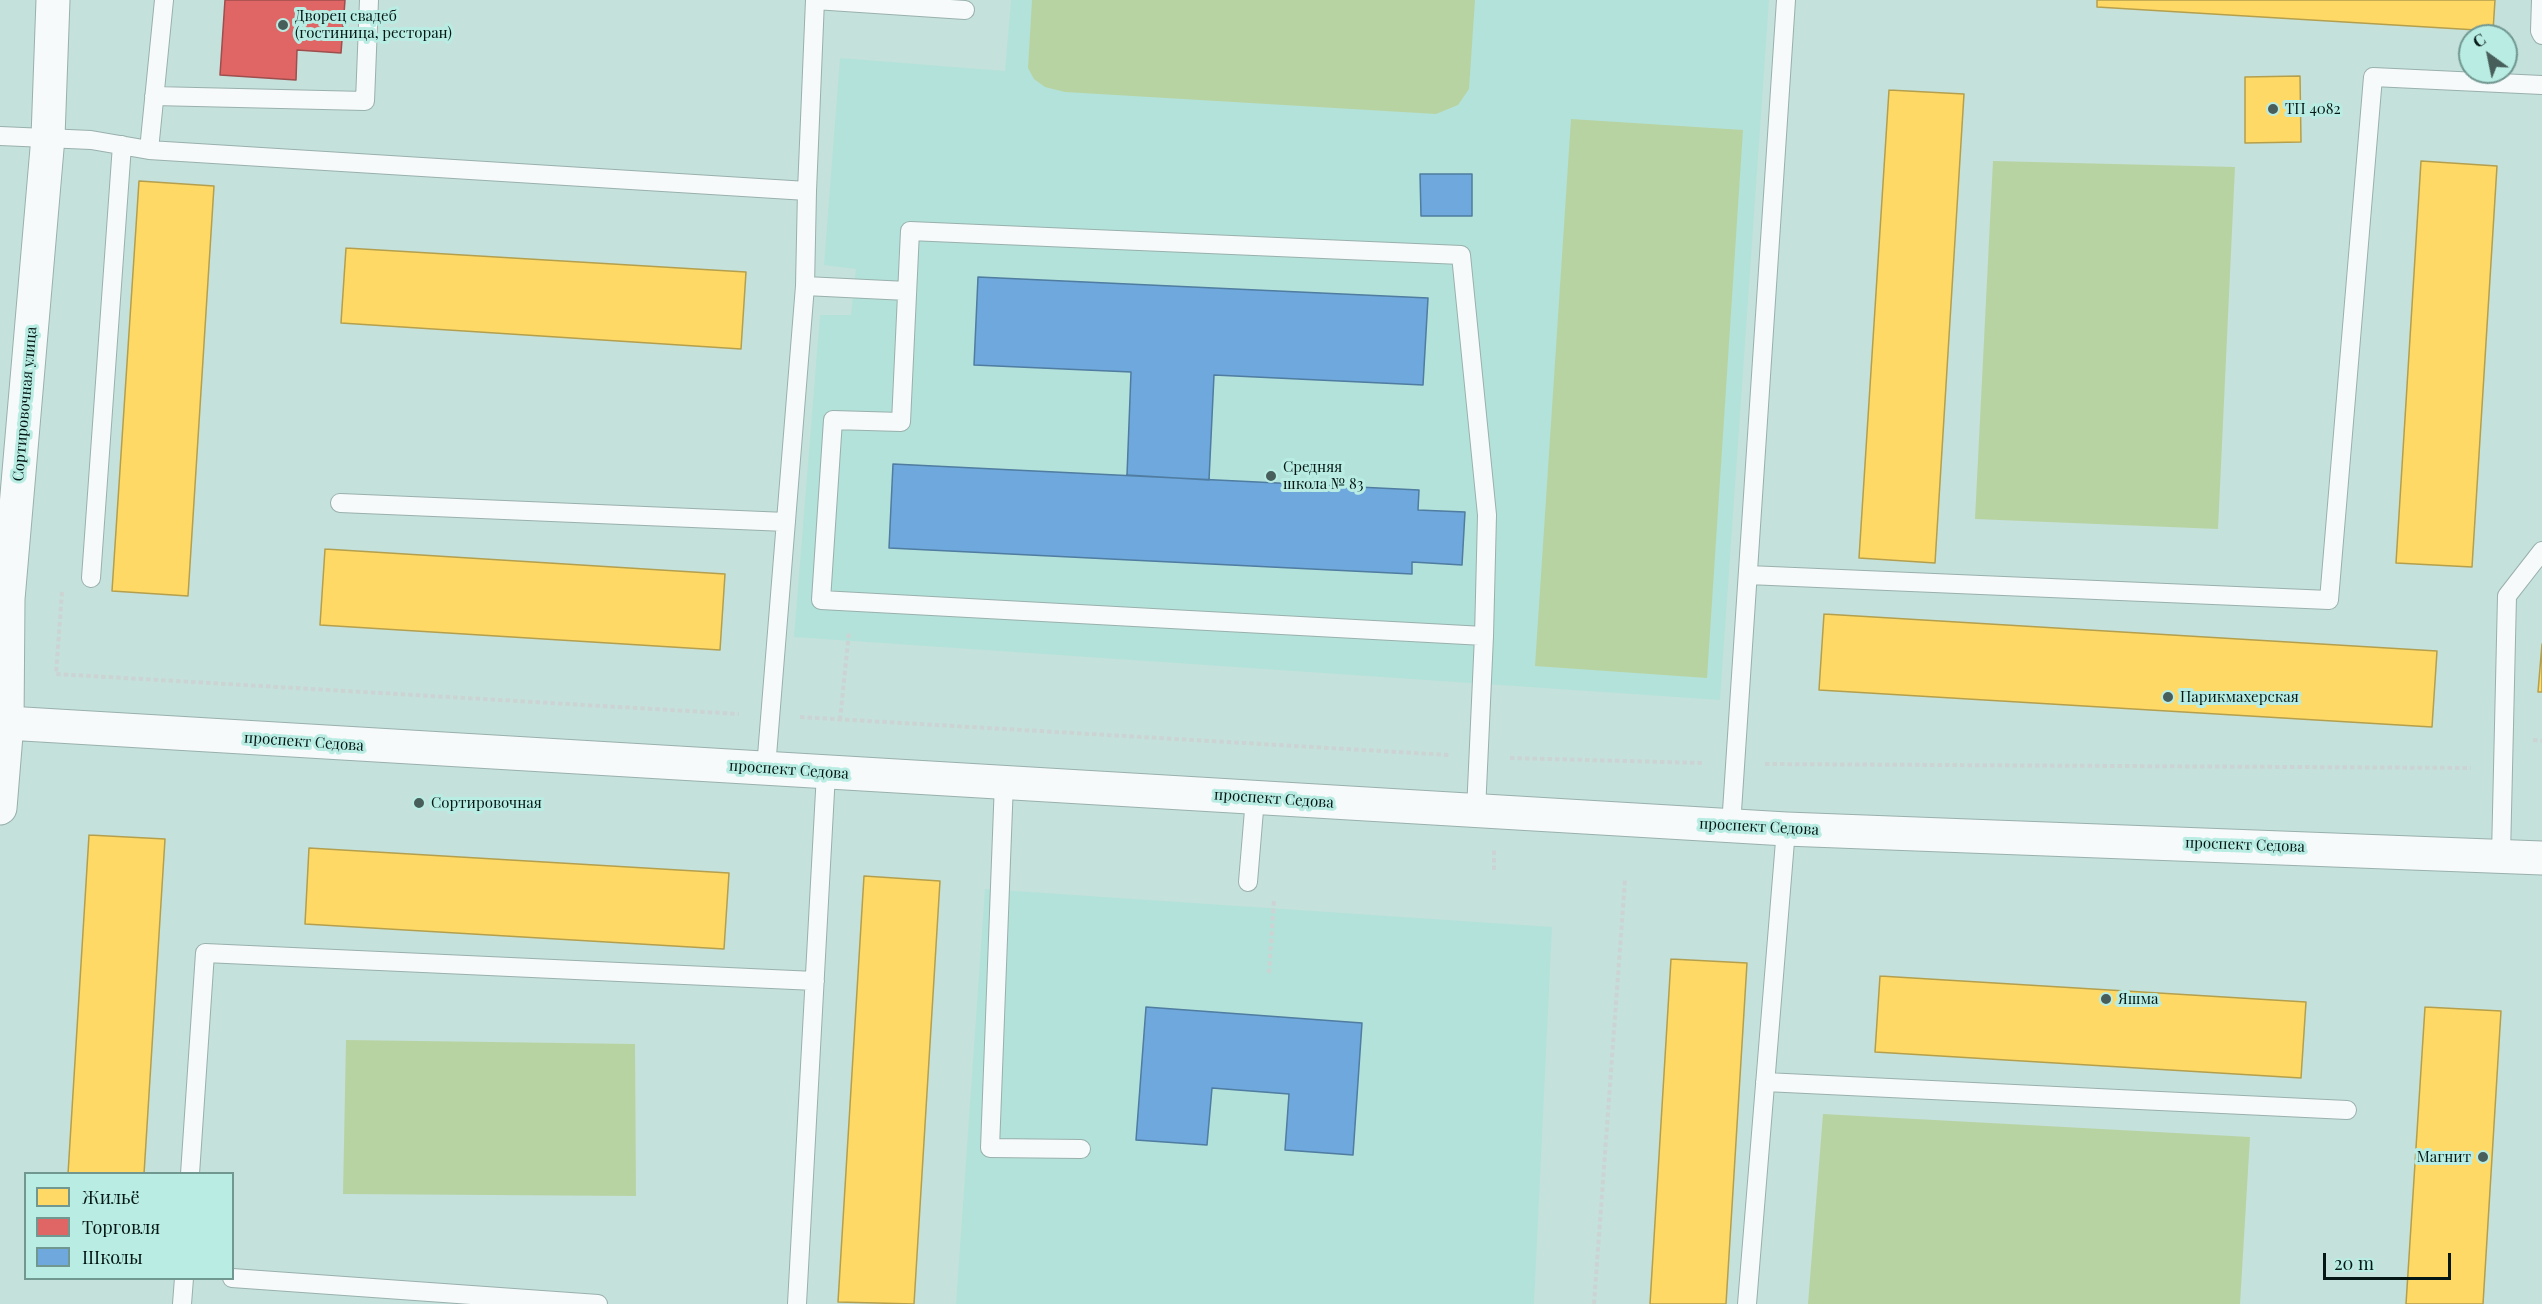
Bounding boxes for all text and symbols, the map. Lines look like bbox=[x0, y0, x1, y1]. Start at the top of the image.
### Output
place label: Дворец свадеб (гостиница, ресторан) bbox=[295, 7, 452, 42]
marker: Дворец свадеб (гостиница, ресторан) bbox=[276, 18, 290, 32]
north arrow bbox=[2458, 24, 2518, 84]
text: С bbox=[2469, 28, 2489, 52]
place label: ТП 4082 bbox=[2285, 100, 2341, 118]
marker: ТП 4082 bbox=[2266, 102, 2280, 116]
street label: Сортировочная улица bbox=[9, 326, 41, 482]
place label: Средняя школа № 83 bbox=[1283, 458, 1363, 493]
marker: Средняя школа № 83 bbox=[1264, 469, 1278, 483]
place label: Парикмахерская bbox=[2180, 688, 2299, 706]
marker: Парикмахерская bbox=[2161, 690, 2175, 704]
street label: проспект Седова bbox=[244, 729, 364, 755]
street label: проспект Седова bbox=[729, 757, 849, 783]
street label: проспект Седова bbox=[1214, 786, 1334, 812]
place label: Сортировочная bbox=[431, 794, 542, 812]
marker: Сортировочная bbox=[412, 796, 426, 810]
street label: проспект Седова bbox=[1699, 815, 1819, 839]
street label: проспект Седова bbox=[2185, 834, 2305, 856]
place label: Яшма bbox=[2118, 990, 2159, 1008]
marker: Яшма bbox=[2099, 992, 2113, 1006]
place label: Магнит bbox=[2417, 1148, 2471, 1166]
marker: Магнит bbox=[2476, 1150, 2490, 1164]
legend bbox=[24, 1172, 234, 1280]
text: Жильё bbox=[82, 1185, 140, 1209]
text: Торговля bbox=[82, 1215, 160, 1239]
scale bar bbox=[2326, 1241, 2454, 1279]
text: Школы bbox=[82, 1245, 143, 1269]
text: 20 m bbox=[2334, 1251, 2374, 1275]

